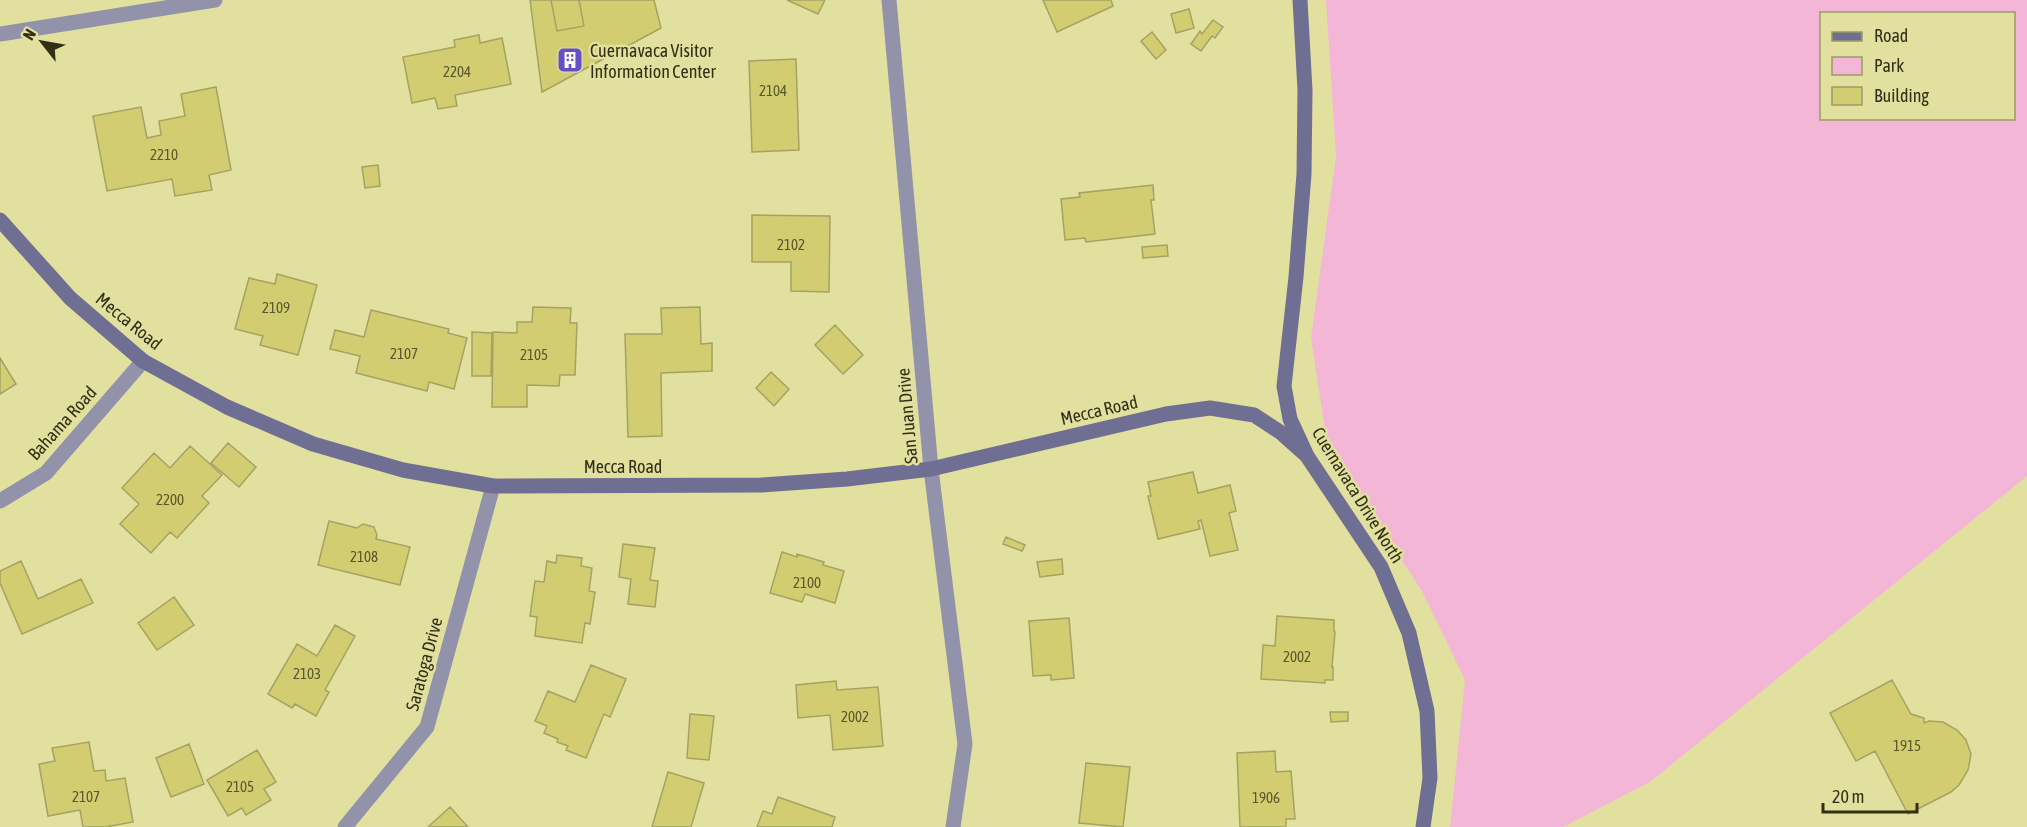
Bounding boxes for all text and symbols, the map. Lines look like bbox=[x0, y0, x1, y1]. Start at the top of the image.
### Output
north arrow bbox=[12, 12, 72, 72]
legend bbox=[1820, 12, 2015, 120]
text: Road bbox=[1874, 25, 1908, 46]
text: N bbox=[19, 26, 39, 43]
place label: Cuernavaca Visitor Information Center bbox=[590, 40, 717, 82]
building icon: Cuernavaca Visitor Information Center bbox=[555, 45, 585, 75]
text: Park bbox=[1874, 55, 1904, 76]
house number: 2204 bbox=[443, 63, 471, 80]
house number: 2104 bbox=[759, 82, 787, 99]
text: Building bbox=[1874, 85, 1929, 106]
house number: 2210 bbox=[150, 146, 178, 163]
house number: 2102 bbox=[777, 236, 805, 253]
street label: Mecca Road bbox=[92, 288, 166, 354]
house number: 2109 bbox=[262, 299, 290, 316]
house number: 2107 bbox=[390, 345, 418, 362]
house number: 2105 bbox=[520, 346, 548, 363]
street label: San Juan Drive bbox=[892, 367, 922, 465]
street label: Bahama Road bbox=[23, 382, 101, 464]
street label: Mecca Road bbox=[1058, 391, 1140, 429]
street label: Cuernavaca Drive North bbox=[1308, 423, 1408, 567]
street label: Mecca Road bbox=[584, 456, 662, 477]
house number: 2200 bbox=[156, 491, 184, 508]
house number: 2108 bbox=[350, 548, 378, 565]
house number: 2100 bbox=[793, 574, 821, 591]
street label: Saratoga Drive bbox=[401, 615, 447, 713]
house number: 2002 bbox=[1283, 648, 1311, 665]
house number: 2103 bbox=[293, 665, 321, 682]
house number: 2002 bbox=[841, 708, 869, 725]
house number: 1915 bbox=[1893, 737, 1921, 754]
scale bar bbox=[1823, 776, 1918, 814]
house number: 2105 bbox=[226, 778, 254, 795]
text: 20 m bbox=[1832, 786, 1864, 807]
house number: 2107 bbox=[72, 788, 100, 805]
house number: 1906 bbox=[1252, 789, 1280, 806]

